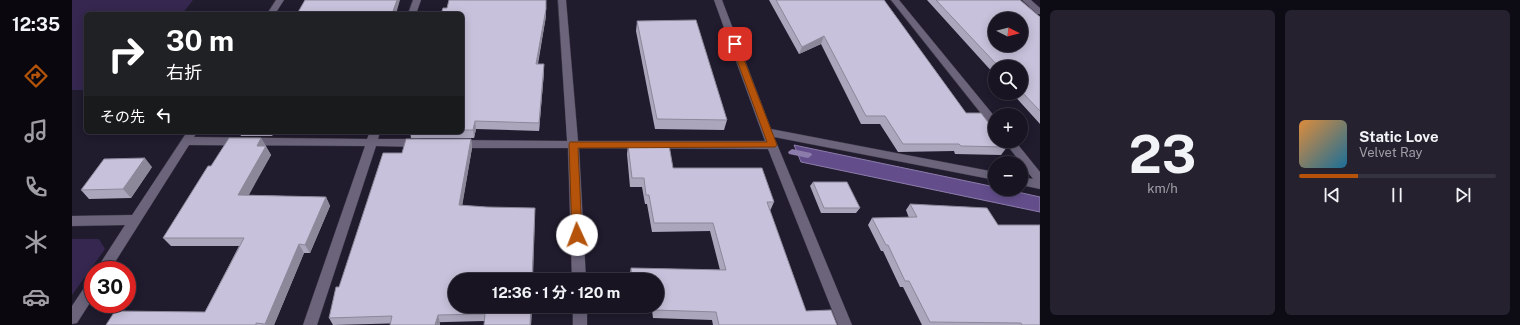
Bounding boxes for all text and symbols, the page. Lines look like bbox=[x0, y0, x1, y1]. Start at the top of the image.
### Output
north arrow bbox=[988, 12, 1028, 52]
map controls bbox=[988, 12, 1028, 196]
text: 12:35 bbox=[12, 14, 60, 35]
text: 30 m bbox=[166, 24, 234, 57]
pin bbox=[718, 27, 752, 61]
icon: right bbox=[100, 28, 152, 80]
icon: arrive bbox=[724, 33, 746, 55]
button: search bbox=[988, 60, 1028, 100]
icon: directions bbox=[22, 62, 50, 90]
text: 右折 bbox=[166, 62, 202, 83]
icon: left bbox=[153, 104, 175, 126]
text: その先 bbox=[100, 108, 145, 125]
button: + bbox=[988, 108, 1028, 148]
icon: music bbox=[22, 117, 50, 145]
text: 23 bbox=[1129, 124, 1196, 185]
text: Static Love bbox=[1359, 128, 1439, 145]
text: Velvet Ray bbox=[1359, 145, 1423, 160]
button: − bbox=[988, 156, 1028, 196]
icon: phone bbox=[22, 173, 50, 201]
text: km/h bbox=[1147, 181, 1178, 196]
icon: previous bbox=[1321, 184, 1343, 206]
icon: pause bbox=[1386, 184, 1408, 206]
icon: next bbox=[1452, 184, 1474, 206]
position arrow bbox=[556, 214, 598, 256]
icon: climate bbox=[22, 228, 50, 256]
speed limit sign: 30 bbox=[84, 261, 136, 313]
icon: car bbox=[22, 283, 50, 311]
text: 12:36 · 1 分 · 120 m bbox=[492, 284, 620, 301]

